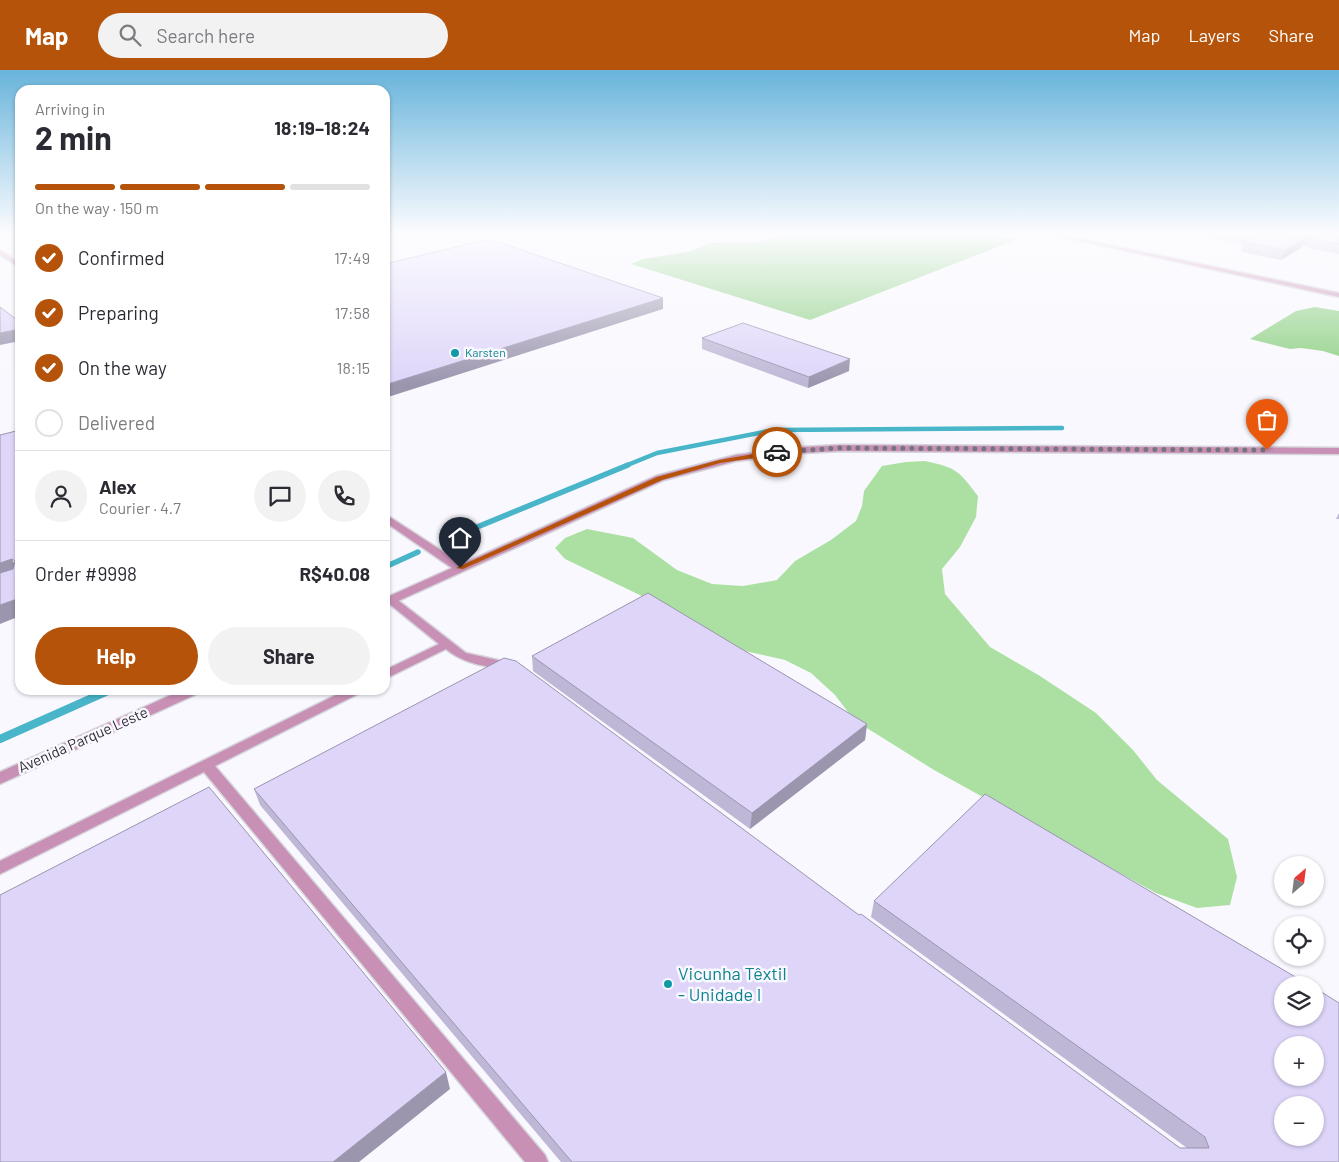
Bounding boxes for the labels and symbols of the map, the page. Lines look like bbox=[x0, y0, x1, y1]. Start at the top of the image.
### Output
place label: Karsten bbox=[465, 345, 506, 359]
marker: Karsten bbox=[449, 347, 461, 359]
pin bbox=[1246, 399, 1288, 450]
courier bbox=[752, 427, 802, 477]
pin bbox=[439, 517, 481, 568]
street label: Avenida Parque Leste bbox=[15, 702, 150, 776]
north arrow bbox=[1274, 856, 1324, 906]
place label: Vicunha Têxtil - Unidade I bbox=[678, 962, 787, 1005]
marker: Vicunha Têxtil - Unidade I bbox=[662, 978, 674, 990]

